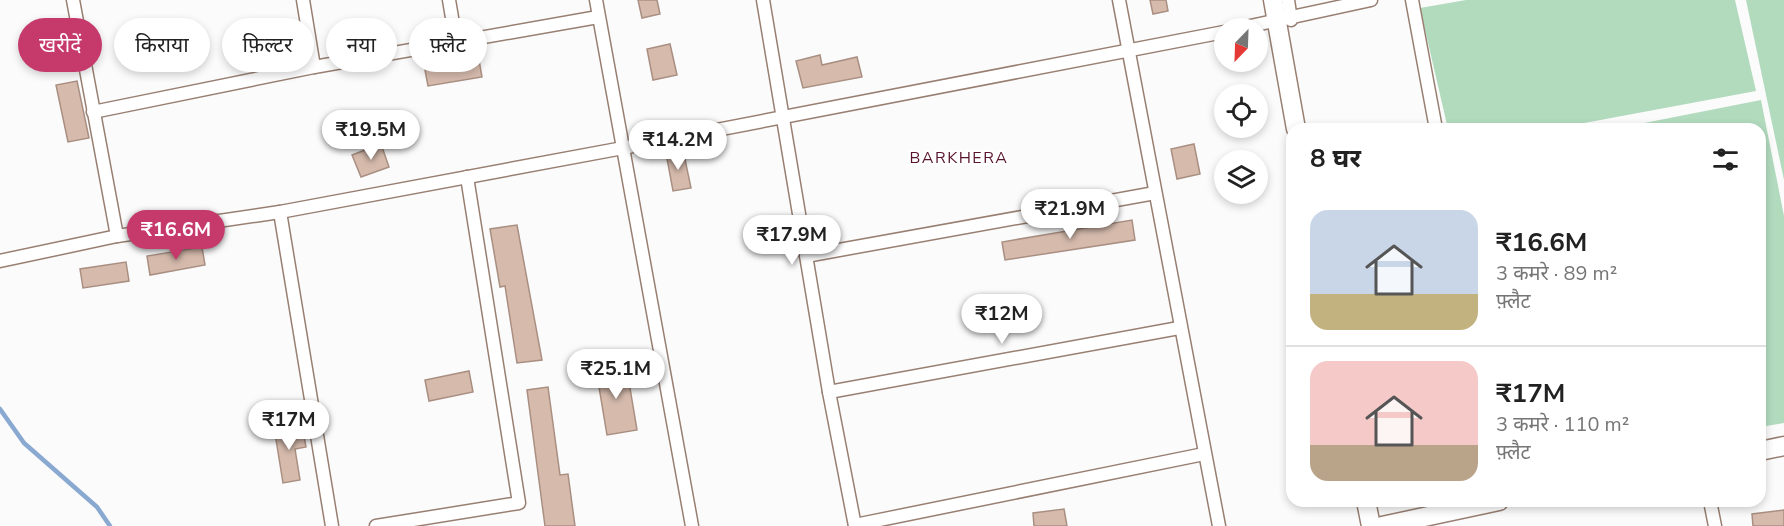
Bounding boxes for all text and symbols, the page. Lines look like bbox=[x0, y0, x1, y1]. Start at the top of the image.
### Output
chip: खरीदें bbox=[18, 18, 102, 72]
chip: किराया bbox=[114, 18, 210, 72]
chip: फ़िल्टर bbox=[222, 18, 314, 72]
chip: नया bbox=[326, 18, 397, 72]
chip: फ़्लैट bbox=[409, 18, 487, 72]
north arrow bbox=[1214, 18, 1268, 72]
map controls bbox=[1214, 18, 1268, 204]
button: locate bbox=[1214, 84, 1268, 138]
pin: ₹19.5M bbox=[322, 110, 420, 161]
text: ₹19.5M bbox=[336, 116, 406, 143]
pin: ₹14.2M bbox=[629, 120, 727, 171]
text: ₹14.2M bbox=[643, 126, 713, 153]
text: 8 घर bbox=[1310, 141, 1361, 176]
icon: filters bbox=[1709, 143, 1742, 176]
district label: BARKHERA bbox=[910, 147, 1008, 169]
button: layers bbox=[1214, 150, 1268, 204]
pin: ₹21.9M bbox=[1021, 189, 1119, 240]
text: ₹21.9M bbox=[1035, 195, 1105, 222]
pin: ₹16.6M bbox=[127, 210, 225, 261]
pin: ₹17.9M bbox=[743, 215, 841, 266]
text: ₹16.6M bbox=[141, 216, 211, 243]
text: ₹17.9M bbox=[757, 221, 827, 248]
text: ₹16.6M bbox=[1496, 225, 1587, 260]
icon: home bbox=[1358, 234, 1430, 306]
text: 3 कमरे · 89 m² bbox=[1496, 260, 1617, 287]
text: फ़्लैट bbox=[1496, 288, 1531, 315]
pin: ₹12M bbox=[966, 294, 1038, 345]
text: ₹12M bbox=[975, 300, 1029, 327]
pin: ₹25.1M bbox=[567, 349, 665, 400]
text: ₹25.1M bbox=[581, 355, 651, 382]
text: ₹17M bbox=[1496, 376, 1565, 411]
icon: home bbox=[1358, 385, 1430, 457]
pin: ₹17M bbox=[253, 400, 325, 451]
text: ₹17M bbox=[262, 406, 316, 433]
text: 3 कमरे · 110 m² bbox=[1496, 411, 1629, 438]
text: फ़्लैट bbox=[1496, 439, 1531, 466]

